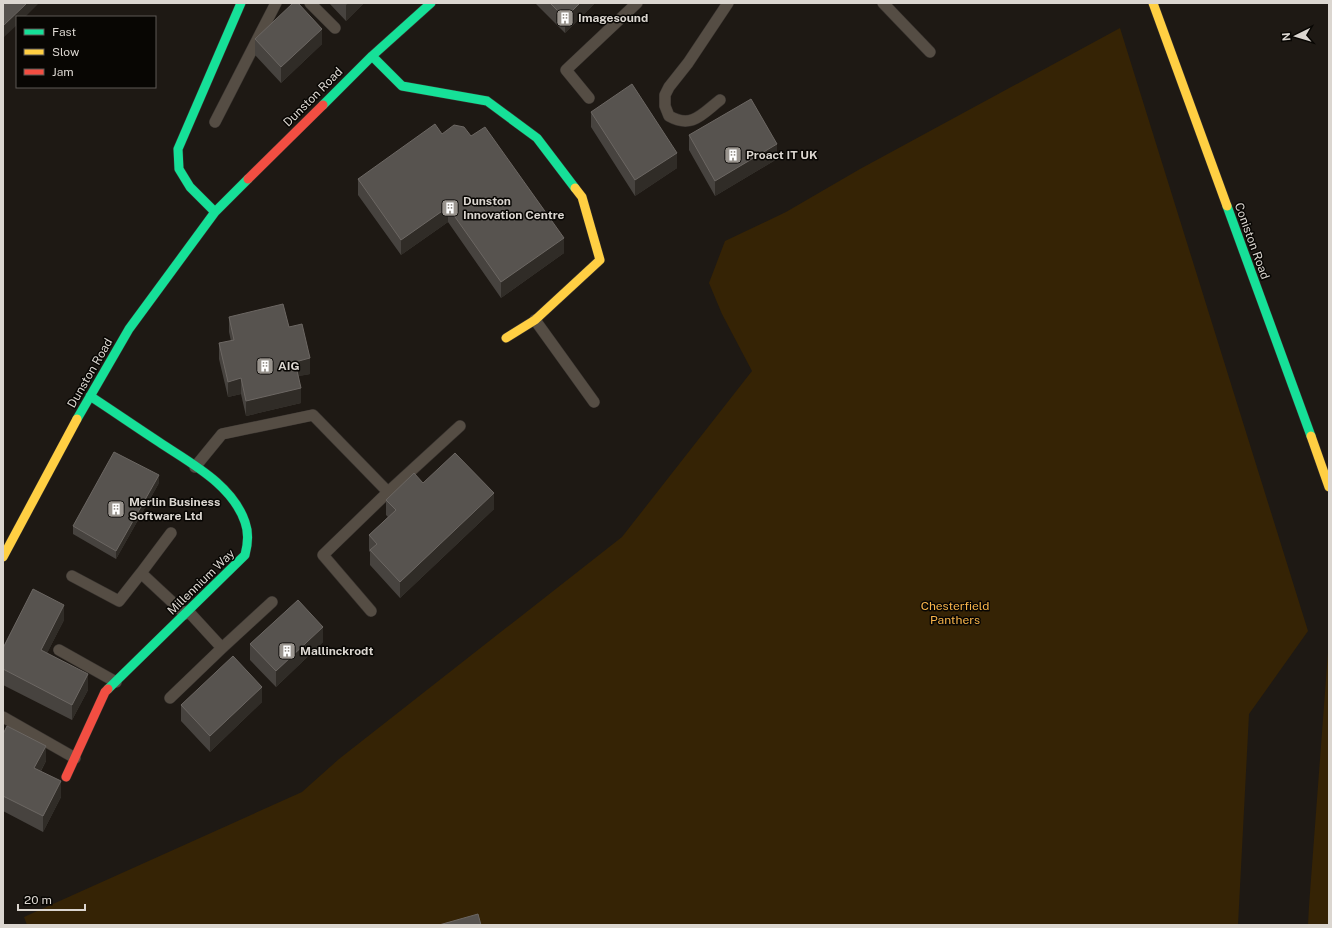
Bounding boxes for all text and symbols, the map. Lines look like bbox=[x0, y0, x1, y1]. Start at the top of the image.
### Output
building icon: Imagesound bbox=[555, 8, 575, 28]
place label: Imagesound bbox=[578, 11, 648, 25]
legend bbox=[16, 16, 156, 88]
north arrow bbox=[1276, 16, 1316, 56]
text: Fast bbox=[52, 25, 77, 39]
text: N bbox=[1280, 32, 1292, 42]
text: Slow bbox=[52, 45, 80, 59]
text: Jam bbox=[52, 65, 74, 79]
street label: Dunston Road bbox=[281, 65, 345, 129]
building icon: Proact IT UK bbox=[723, 145, 743, 165]
place label: Proact IT UK bbox=[746, 148, 818, 162]
place label: Dunston Innovation Centre bbox=[463, 194, 565, 222]
building icon: Dunston Innovation Centre bbox=[440, 198, 460, 218]
street label: Coniston Road bbox=[1232, 201, 1272, 281]
street label: Dunston Road bbox=[65, 336, 115, 410]
building icon: AIG bbox=[255, 356, 275, 376]
place label: AIG bbox=[278, 359, 300, 373]
place label: Merlin Business Software Ltd bbox=[129, 495, 220, 523]
building icon: Merlin Business Software Ltd bbox=[106, 499, 126, 519]
street label: Millennium Way bbox=[165, 546, 238, 618]
park label: Chesterfield Panthers bbox=[921, 599, 989, 627]
building icon: Mallinckrodt bbox=[277, 641, 297, 661]
place label: Mallinckrodt bbox=[300, 644, 373, 658]
scale bar bbox=[18, 886, 85, 912]
text: 20 m bbox=[24, 893, 52, 907]

